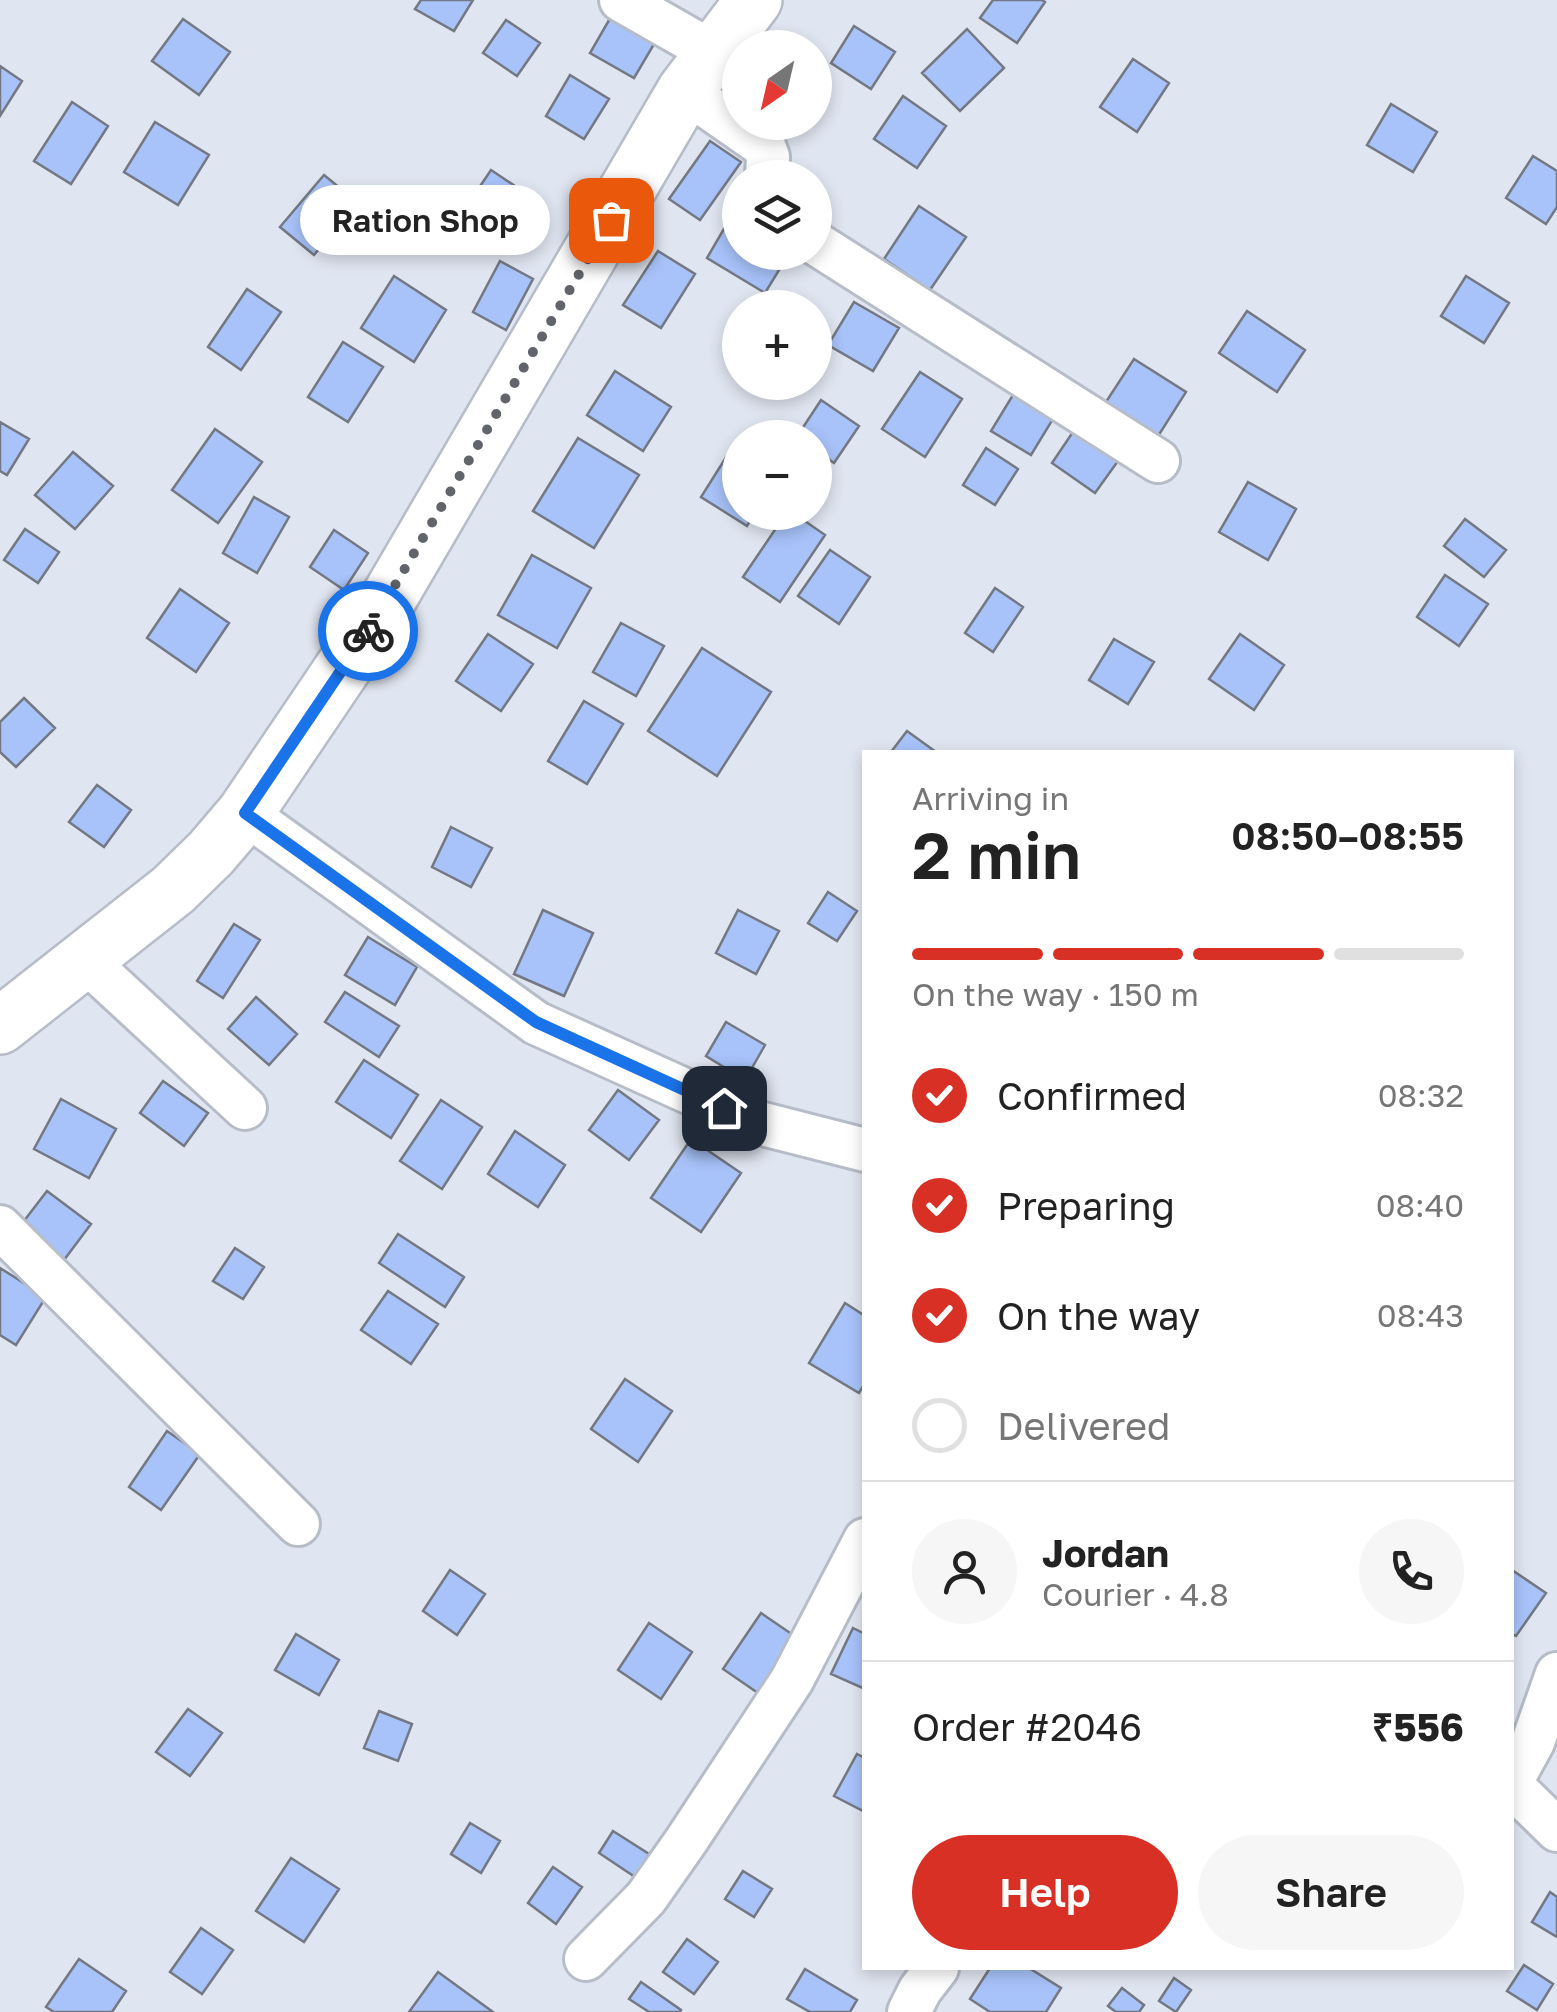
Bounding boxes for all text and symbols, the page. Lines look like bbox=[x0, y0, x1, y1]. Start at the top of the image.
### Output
north arrow bbox=[722, 30, 832, 140]
map controls bbox=[722, 30, 832, 530]
button: layers bbox=[722, 160, 832, 270]
pin bbox=[569, 178, 654, 263]
callout: Ration Shop bbox=[301, 185, 551, 255]
icon: bag bbox=[584, 193, 639, 248]
text: Ration Shop bbox=[331, 201, 519, 239]
button: + bbox=[722, 290, 832, 400]
button: − bbox=[722, 420, 832, 530]
courier bbox=[318, 581, 418, 681]
icon: bike bbox=[341, 604, 396, 659]
text: Arriving in bbox=[912, 779, 1069, 817]
text: 08:50–08:55 bbox=[1231, 813, 1464, 858]
text: 2 min bbox=[912, 815, 1081, 893]
text: On the way · 150 m bbox=[912, 975, 1199, 1013]
pin bbox=[682, 1066, 767, 1151]
icon: check bbox=[912, 1068, 967, 1123]
text: Confirmed bbox=[997, 1073, 1187, 1118]
text: 08:32 bbox=[1378, 1076, 1464, 1114]
icon: home bbox=[697, 1081, 752, 1136]
icon: check bbox=[912, 1178, 967, 1233]
text: Preparing bbox=[997, 1183, 1175, 1228]
text: 08:40 bbox=[1376, 1186, 1464, 1224]
icon: check bbox=[912, 1288, 967, 1343]
text: On the way bbox=[997, 1293, 1200, 1338]
text: 08:43 bbox=[1377, 1296, 1464, 1334]
text: Delivered bbox=[997, 1403, 1170, 1448]
button: person bbox=[912, 1519, 1017, 1624]
button: phone bbox=[1359, 1519, 1464, 1624]
text: Jordan bbox=[1042, 1530, 1169, 1575]
text: Courier · 4.8 bbox=[1042, 1575, 1229, 1613]
text: Order #2046 bbox=[912, 1704, 1142, 1749]
text: ₹556 bbox=[1372, 1704, 1464, 1749]
button: Help bbox=[912, 1835, 1178, 1950]
button: Share bbox=[1198, 1835, 1464, 1950]

